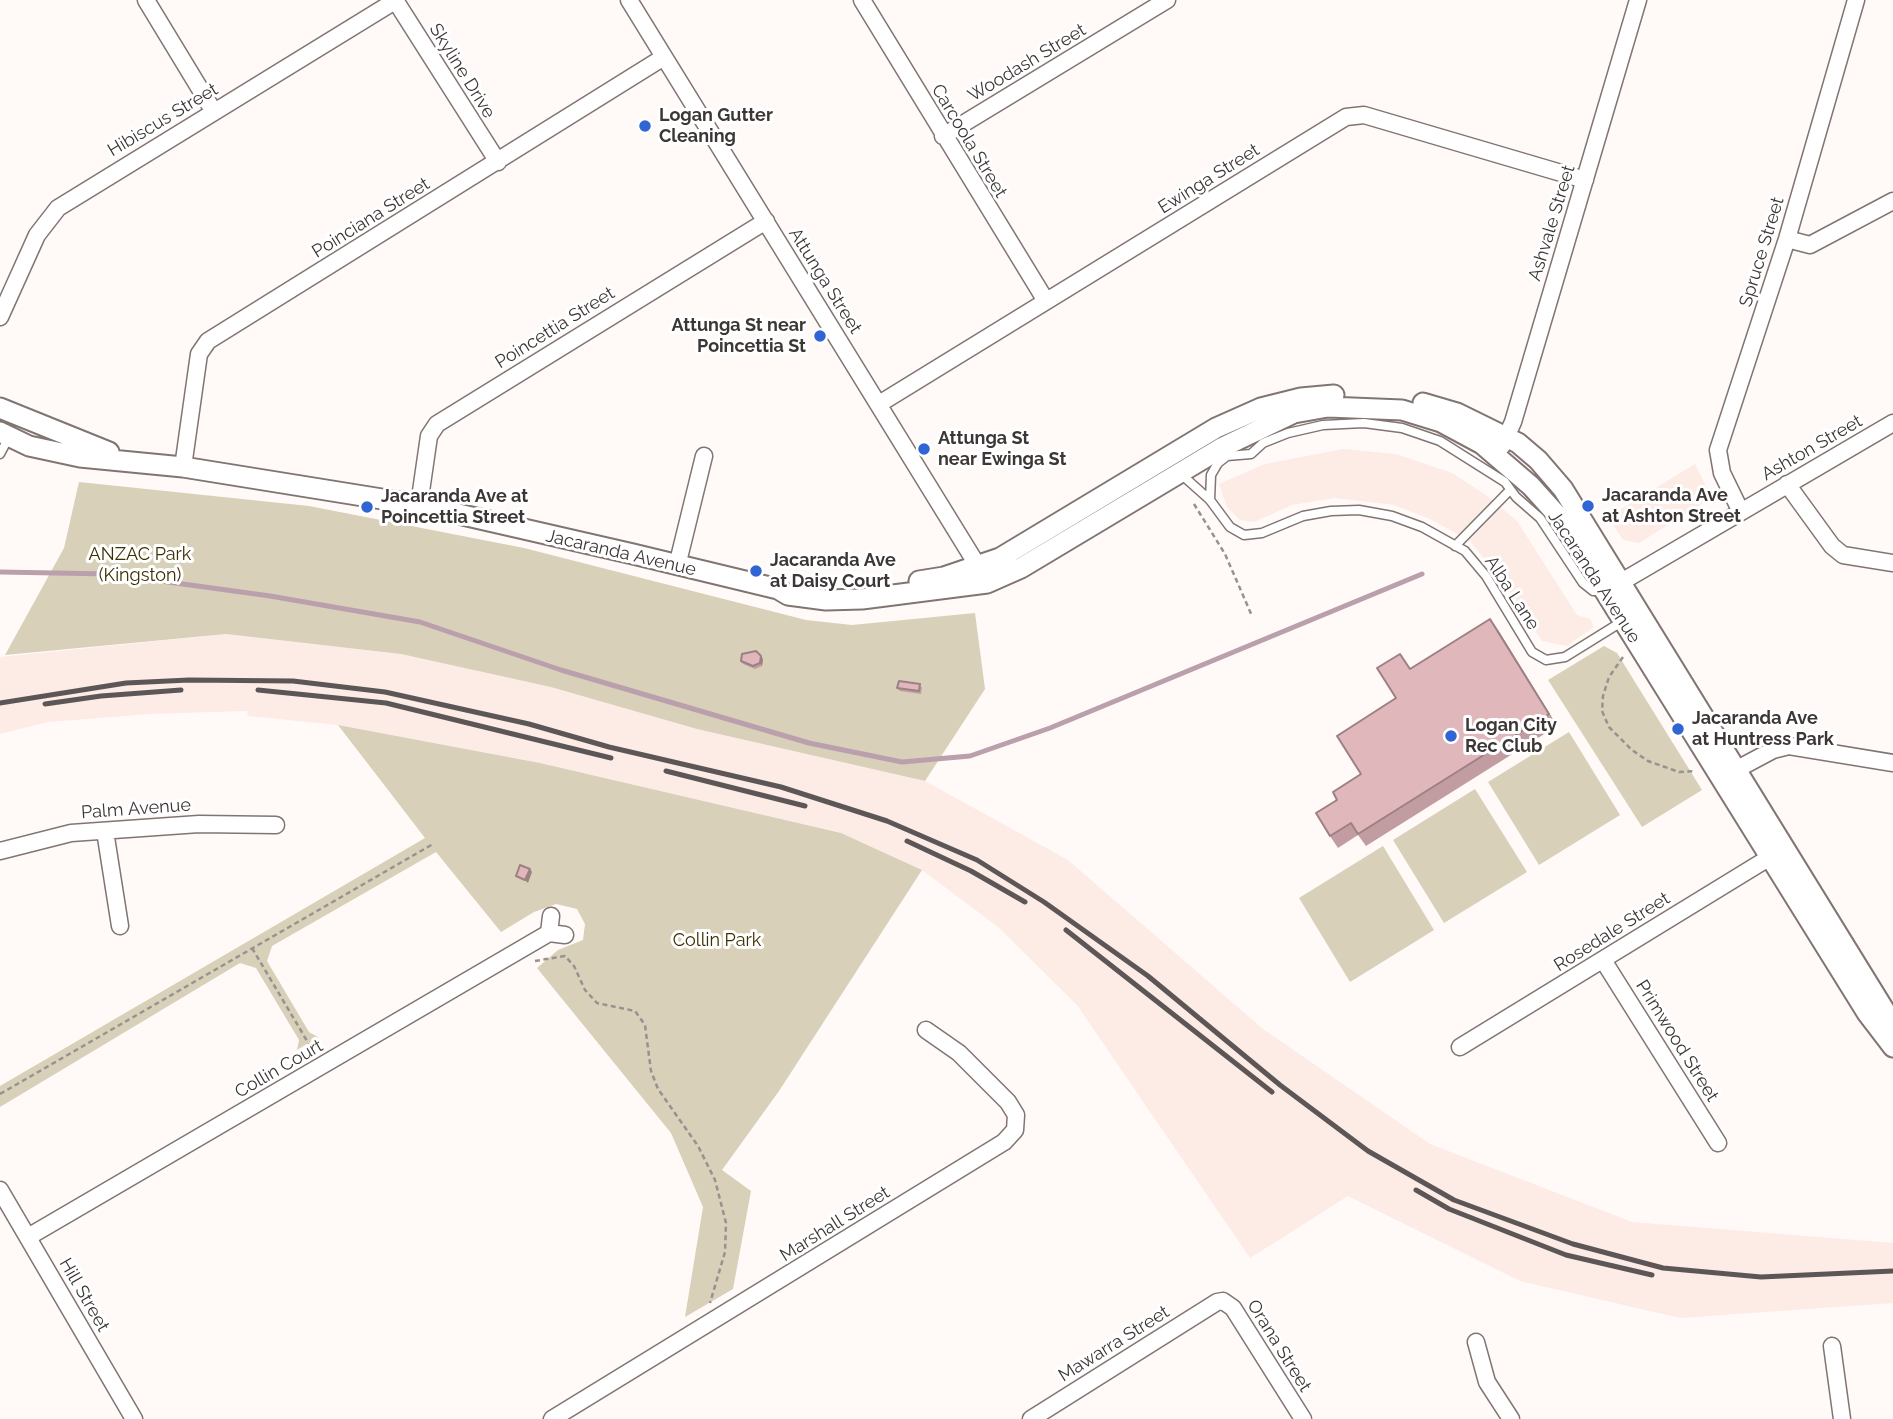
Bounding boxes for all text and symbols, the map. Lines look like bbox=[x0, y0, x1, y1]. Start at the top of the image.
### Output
street label: Woodash Street bbox=[964, 19, 1090, 107]
street label: Skyline Drive bbox=[424, 20, 500, 122]
street label: Hibiscus Street bbox=[104, 79, 222, 161]
street label: Carcoola Street bbox=[927, 80, 1011, 202]
place label: Logan Gutter Cleaning bbox=[659, 105, 773, 148]
marker: Logan Gutter Cleaning bbox=[637, 118, 653, 134]
street label: Ewinga Street bbox=[1154, 139, 1264, 219]
street label: Ashvale Street bbox=[1524, 162, 1580, 284]
street label: Poinciana Street bbox=[308, 173, 434, 263]
street label: Spruce Street bbox=[1735, 194, 1789, 310]
street label: Attunga Street bbox=[784, 224, 866, 338]
street label: Poincettia Street bbox=[491, 283, 619, 373]
place label: Attunga St near Poincettia St bbox=[672, 315, 806, 358]
marker: Attunga St near Poincettia St bbox=[812, 328, 828, 344]
street label: Ashton Street bbox=[1758, 410, 1866, 486]
place label: Attunga St near Ewinga St bbox=[938, 428, 1066, 471]
marker: Attunga St near Ewinga St bbox=[916, 441, 932, 457]
place label: Jacaranda Ave at Ashton Street bbox=[1602, 485, 1741, 528]
place label: Jacaranda Ave at Poincettia Street bbox=[381, 486, 528, 528]
marker: Jacaranda Ave at Ashton Street bbox=[1580, 498, 1596, 514]
marker: Jacaranda Ave at Poincettia Street bbox=[359, 499, 375, 515]
street label: Jacaranda Avenue bbox=[1543, 507, 1645, 647]
street label: Jacaranda Avenue bbox=[544, 525, 698, 581]
park label: ANZAC Park (Kingston) bbox=[89, 544, 191, 586]
place label: Jacaranda Ave at Daisy Court bbox=[770, 550, 896, 592]
street label: Alba Lane bbox=[1480, 552, 1544, 634]
marker: Jacaranda Ave at Daisy Court bbox=[748, 563, 764, 579]
place label: Jacaranda Ave at Huntress Park bbox=[1692, 708, 1834, 750]
place label: Logan City Rec Club bbox=[1465, 715, 1557, 758]
marker: Jacaranda Ave at Huntress Park bbox=[1670, 721, 1686, 737]
marker: Logan City Rec Club bbox=[1443, 728, 1459, 744]
street label: Palm Avenue bbox=[80, 794, 192, 824]
street label: Rosedale Street bbox=[1550, 888, 1674, 976]
park label: Collin Park bbox=[673, 930, 761, 952]
street label: Primwood Street bbox=[1631, 976, 1723, 1106]
street label: Collin Court bbox=[231, 1035, 327, 1103]
street label: Marshall Street bbox=[776, 1182, 894, 1266]
street label: Hill Street bbox=[54, 1254, 114, 1336]
street label: Orana Street bbox=[1242, 1296, 1316, 1396]
street label: Mawarra Street bbox=[1055, 1301, 1173, 1387]

